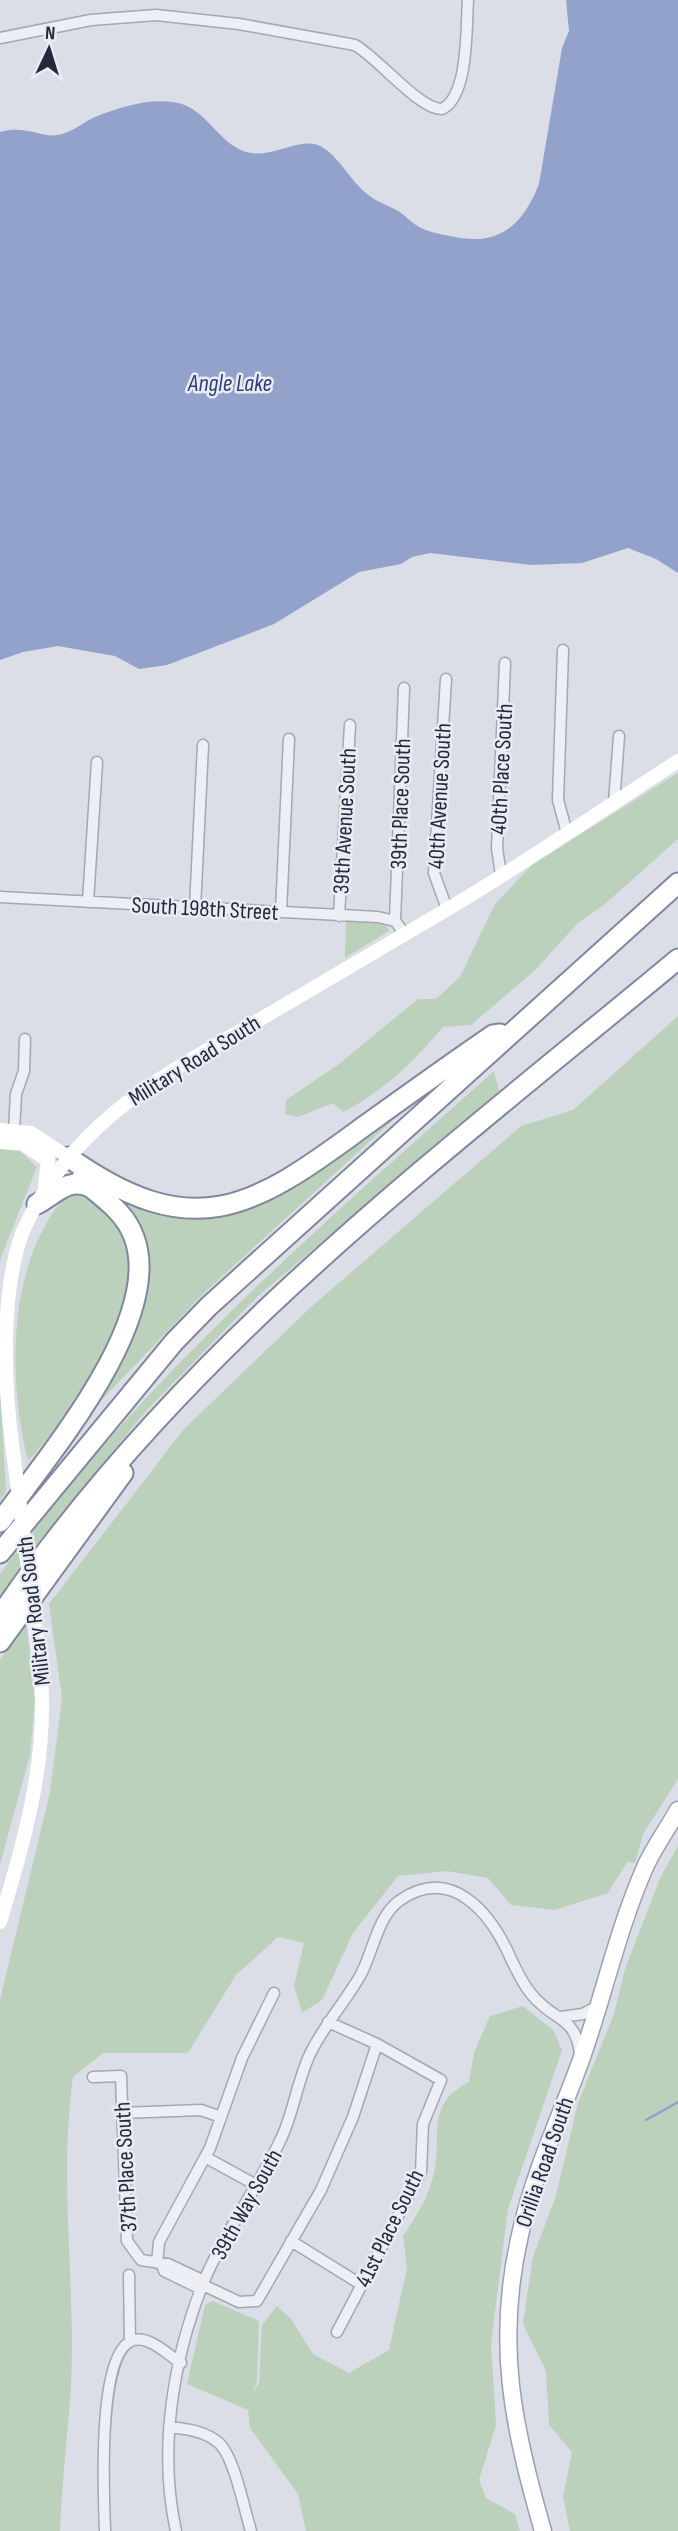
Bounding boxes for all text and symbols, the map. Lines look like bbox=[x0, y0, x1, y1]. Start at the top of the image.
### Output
north arrow bbox=[14, 14, 84, 84]
text: N bbox=[44, 22, 56, 45]
water label: Angle Lake bbox=[187, 369, 272, 398]
street label: 40th Place South bbox=[485, 703, 519, 835]
street label: 40th Avenue South bbox=[422, 722, 458, 870]
street label: 39th Place South bbox=[385, 738, 417, 870]
street label: 39th Avenue South bbox=[327, 747, 363, 895]
street label: South 198th Street bbox=[131, 891, 279, 927]
street label: Military Road South bbox=[124, 1009, 266, 1112]
street label: Military Road South bbox=[11, 1535, 57, 1687]
street label: Orillia Road South bbox=[510, 2094, 580, 2231]
street label: 37th Place South bbox=[109, 2101, 143, 2233]
street label: 39th Way South bbox=[205, 2144, 289, 2265]
street label: 41st Place South bbox=[349, 2165, 430, 2292]

